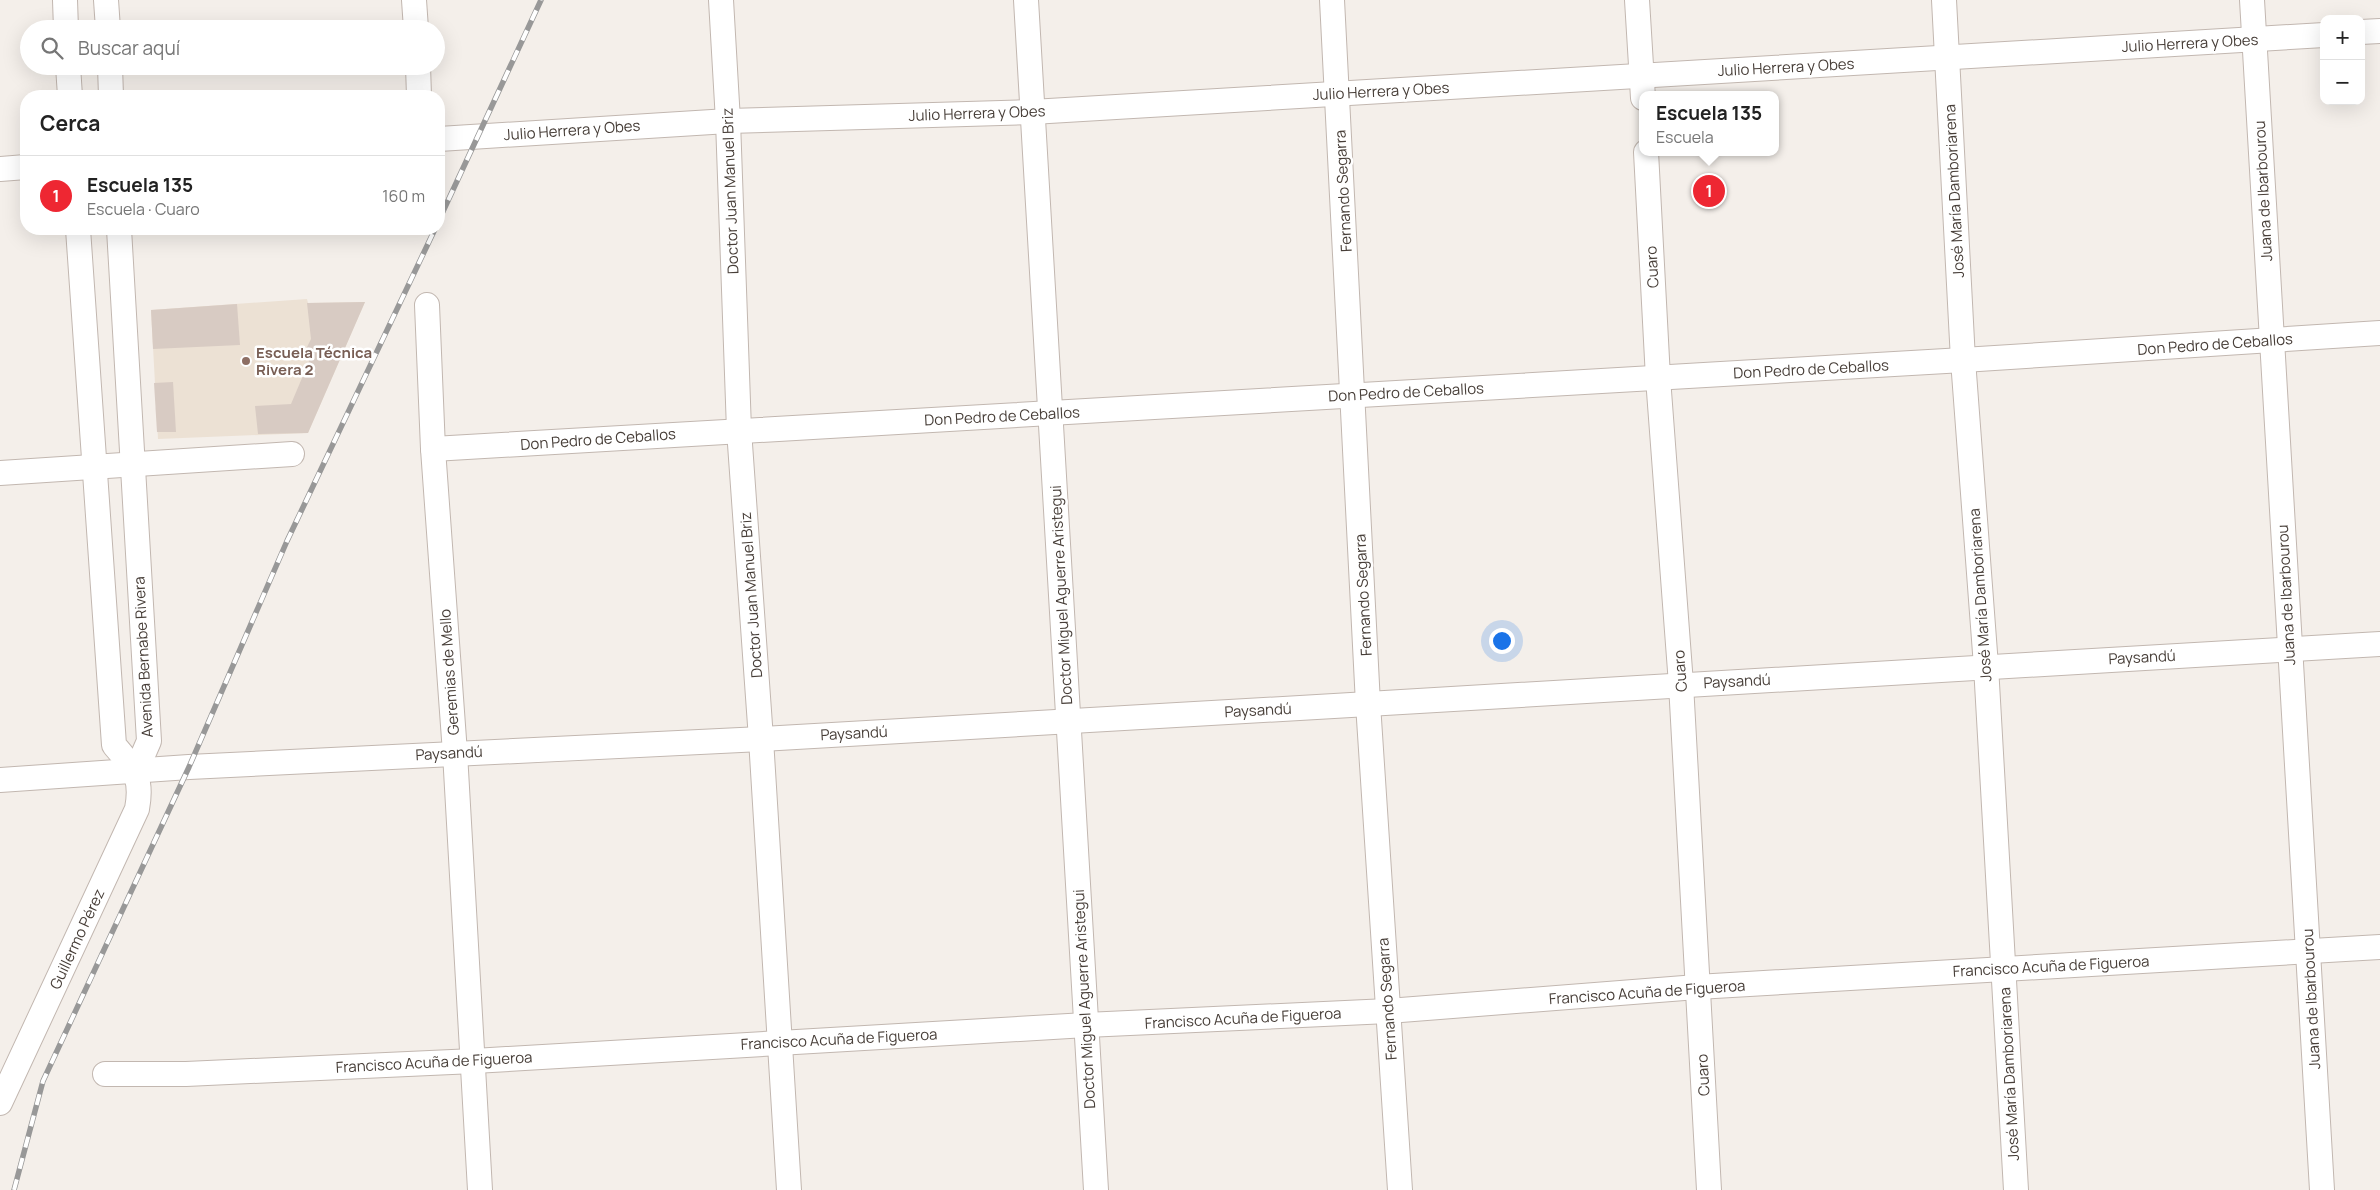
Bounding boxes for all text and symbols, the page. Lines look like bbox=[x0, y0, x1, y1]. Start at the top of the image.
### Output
map controls bbox=[2320, 15, 2365, 105]
button: + bbox=[2320, 15, 2365, 60]
search box bbox=[20, 20, 445, 75]
street label: Julio Herrera y Obes bbox=[2121, 29, 2259, 57]
icon: search bbox=[38, 34, 66, 62]
text: Buscar aquí bbox=[78, 35, 180, 61]
street label: Julio Herrera y Obes bbox=[1717, 53, 1855, 81]
button: − bbox=[2320, 60, 2365, 105]
street label: Julio Herrera y Obes bbox=[1312, 77, 1450, 105]
popup bbox=[1639, 91, 1779, 156]
street label: Julio Herrera y Obes bbox=[908, 100, 1046, 126]
text: Escuela 135 bbox=[1656, 100, 1762, 126]
street label: José María Damboriarena bbox=[1939, 104, 1969, 278]
street label: Doctor Juan Manuel Briz bbox=[717, 107, 743, 275]
text: Cerca bbox=[40, 109, 100, 137]
street label: Julio Herrera y Obes bbox=[503, 115, 641, 145]
street label: Juana de Ibarbourou bbox=[2249, 120, 2277, 262]
text: Escuela bbox=[1656, 126, 1714, 148]
street label: Fernando Segarra bbox=[1329, 129, 1357, 253]
text: Escuela 135 bbox=[87, 172, 193, 198]
pin: 1 bbox=[1693, 172, 1725, 210]
text: 1 bbox=[52, 185, 60, 207]
text: 160 m bbox=[382, 185, 425, 207]
text: Escuela · Cuaro bbox=[87, 198, 200, 220]
street label: Cuaro bbox=[1640, 245, 1664, 289]
street label: Don Pedro de Ceballos bbox=[2137, 328, 2294, 360]
place label: Escuela Técnica Rivera 2 bbox=[256, 342, 372, 380]
street label: Don Pedro de Ceballos bbox=[1733, 354, 1889, 384]
marker: Escuela Técnica Rivera 2 bbox=[240, 355, 252, 367]
street label: Don Pedro de Ceballos bbox=[1328, 377, 1484, 407]
street label: Don Pedro de Ceballos bbox=[924, 401, 1080, 431]
street label: Don Pedro de Ceballos bbox=[520, 423, 677, 455]
street label: Doctor Miguel Aguerre Aristegui bbox=[1045, 485, 1077, 705]
street label: José María Damboriarena bbox=[1963, 508, 1997, 682]
street label: Doctor Juan Manuel Briz bbox=[735, 511, 767, 679]
street label: Juana de Ibarbourou bbox=[2272, 524, 2300, 666]
street label: Fernando Segarra bbox=[1349, 533, 1377, 657]
street label: Avenida Bernabe Rivera bbox=[128, 576, 158, 738]
street label: Geremias de Mello bbox=[434, 608, 464, 736]
your location bbox=[1489, 628, 1515, 654]
street label: Paysandú bbox=[2108, 645, 2176, 669]
street label: Cuaro bbox=[1668, 649, 1692, 693]
street label: Paysandú bbox=[1703, 669, 1771, 693]
street label: Paysandú bbox=[1224, 698, 1292, 722]
street label: Paysandú bbox=[820, 721, 888, 745]
street label: Paysandú bbox=[415, 741, 483, 765]
street label: Guillermo Pérez bbox=[45, 885, 109, 993]
street label: Doctor Miguel Aguerre Aristegui bbox=[1068, 889, 1100, 1109]
street label: Juana de Ibarbourou bbox=[2297, 928, 2325, 1070]
street label: Fernando Segarra bbox=[1372, 937, 1402, 1061]
street label: Francisco Acuña de Figueroa bbox=[1952, 950, 2150, 982]
street label: Francisco Acuña de Figueroa bbox=[1548, 975, 1746, 1009]
street label: José María Damboriarena bbox=[1994, 987, 2024, 1161]
street label: Francisco Acuña de Figueroa bbox=[1144, 1002, 1342, 1034]
street label: Francisco Acuña de Figueroa bbox=[740, 1023, 938, 1055]
street label: Francisco Acuña de Figueroa bbox=[335, 1046, 533, 1078]
street label: Cuaro bbox=[1691, 1053, 1715, 1097]

